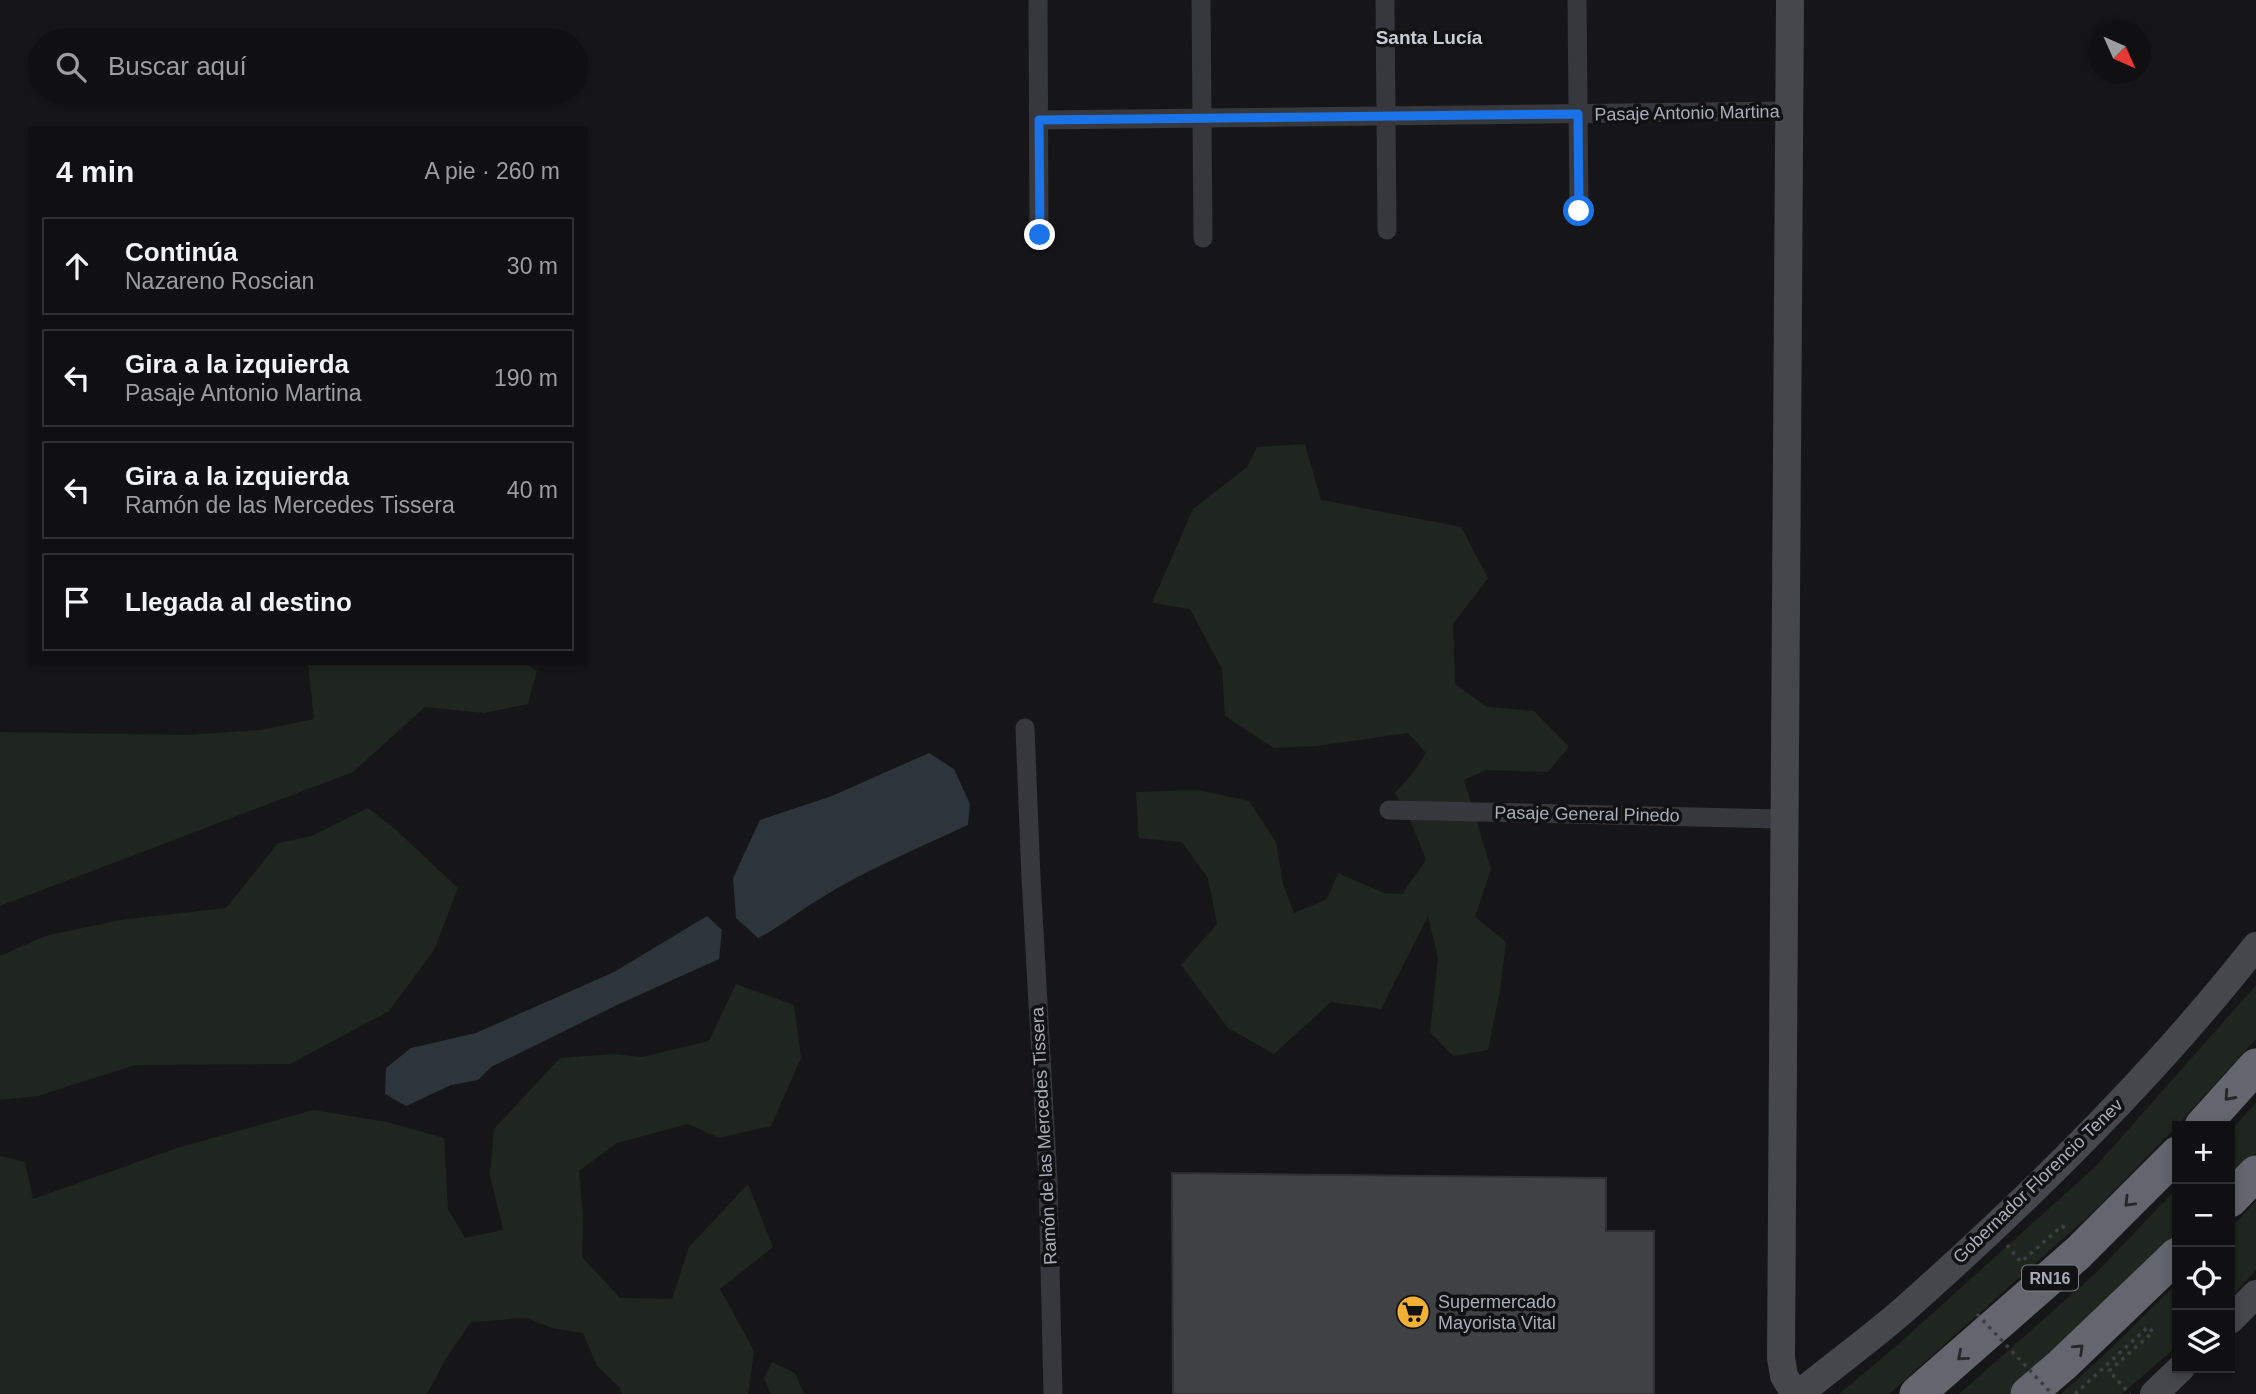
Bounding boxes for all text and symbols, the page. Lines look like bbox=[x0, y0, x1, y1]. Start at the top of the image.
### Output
north arrow bbox=[2088, 21, 2151, 84]
district label: Santa Lucía bbox=[1376, 27, 1483, 48]
search box bbox=[28, 28, 588, 105]
icon: search bbox=[52, 48, 90, 86]
text: Buscar aquí bbox=[108, 51, 247, 81]
street label: Pasaje Antonio Martina bbox=[1594, 101, 1781, 125]
text: 4 min bbox=[56, 155, 134, 188]
text: A pie · 260 m bbox=[424, 158, 560, 184]
route start bbox=[1563, 195, 1594, 226]
route end bbox=[1024, 219, 1055, 250]
text: Continúa bbox=[125, 237, 238, 267]
icon: ahead bbox=[58, 247, 96, 285]
text: 30 m bbox=[507, 253, 558, 279]
text: Nazareno Roscian bbox=[125, 268, 314, 294]
text: Gira a la izquierda bbox=[125, 349, 349, 379]
icon: left bbox=[58, 359, 96, 397]
text: 190 m bbox=[494, 365, 558, 391]
text: Pasaje Antonio Martina bbox=[125, 380, 362, 406]
text: Gira a la izquierda bbox=[125, 461, 349, 491]
icon: left bbox=[58, 471, 96, 509]
text: 40 m bbox=[507, 477, 558, 503]
text: Ramón de las Mercedes Tissera bbox=[125, 492, 455, 518]
icon: arrive bbox=[58, 583, 96, 621]
text: Llegada al destino bbox=[125, 587, 352, 617]
street label: Pasaje General Pinedo bbox=[1494, 802, 1680, 826]
street label: Ramón de las Mercedes Tissera bbox=[1027, 1006, 1061, 1265]
one-way arrow bbox=[2225, 1088, 2238, 1101]
street label: Gobernador Florencio Tenev bbox=[1949, 1095, 2127, 1267]
map controls bbox=[2172, 1121, 2235, 1373]
button: + bbox=[2172, 1121, 2235, 1184]
button: − bbox=[2172, 1184, 2235, 1247]
one-way arrow bbox=[2124, 1194, 2137, 1207]
button: locate bbox=[2172, 1247, 2235, 1310]
road number: RN16 bbox=[2022, 1266, 2078, 1290]
place label: Supermercado Mayorista Vital bbox=[1438, 1292, 1556, 1333]
supermarket icon: Supermercado Mayorista Vital bbox=[1394, 1293, 1432, 1331]
button: layers bbox=[2172, 1310, 2235, 1373]
one-way arrow bbox=[2071, 1345, 2084, 1357]
one-way arrow bbox=[1957, 1348, 1970, 1361]

